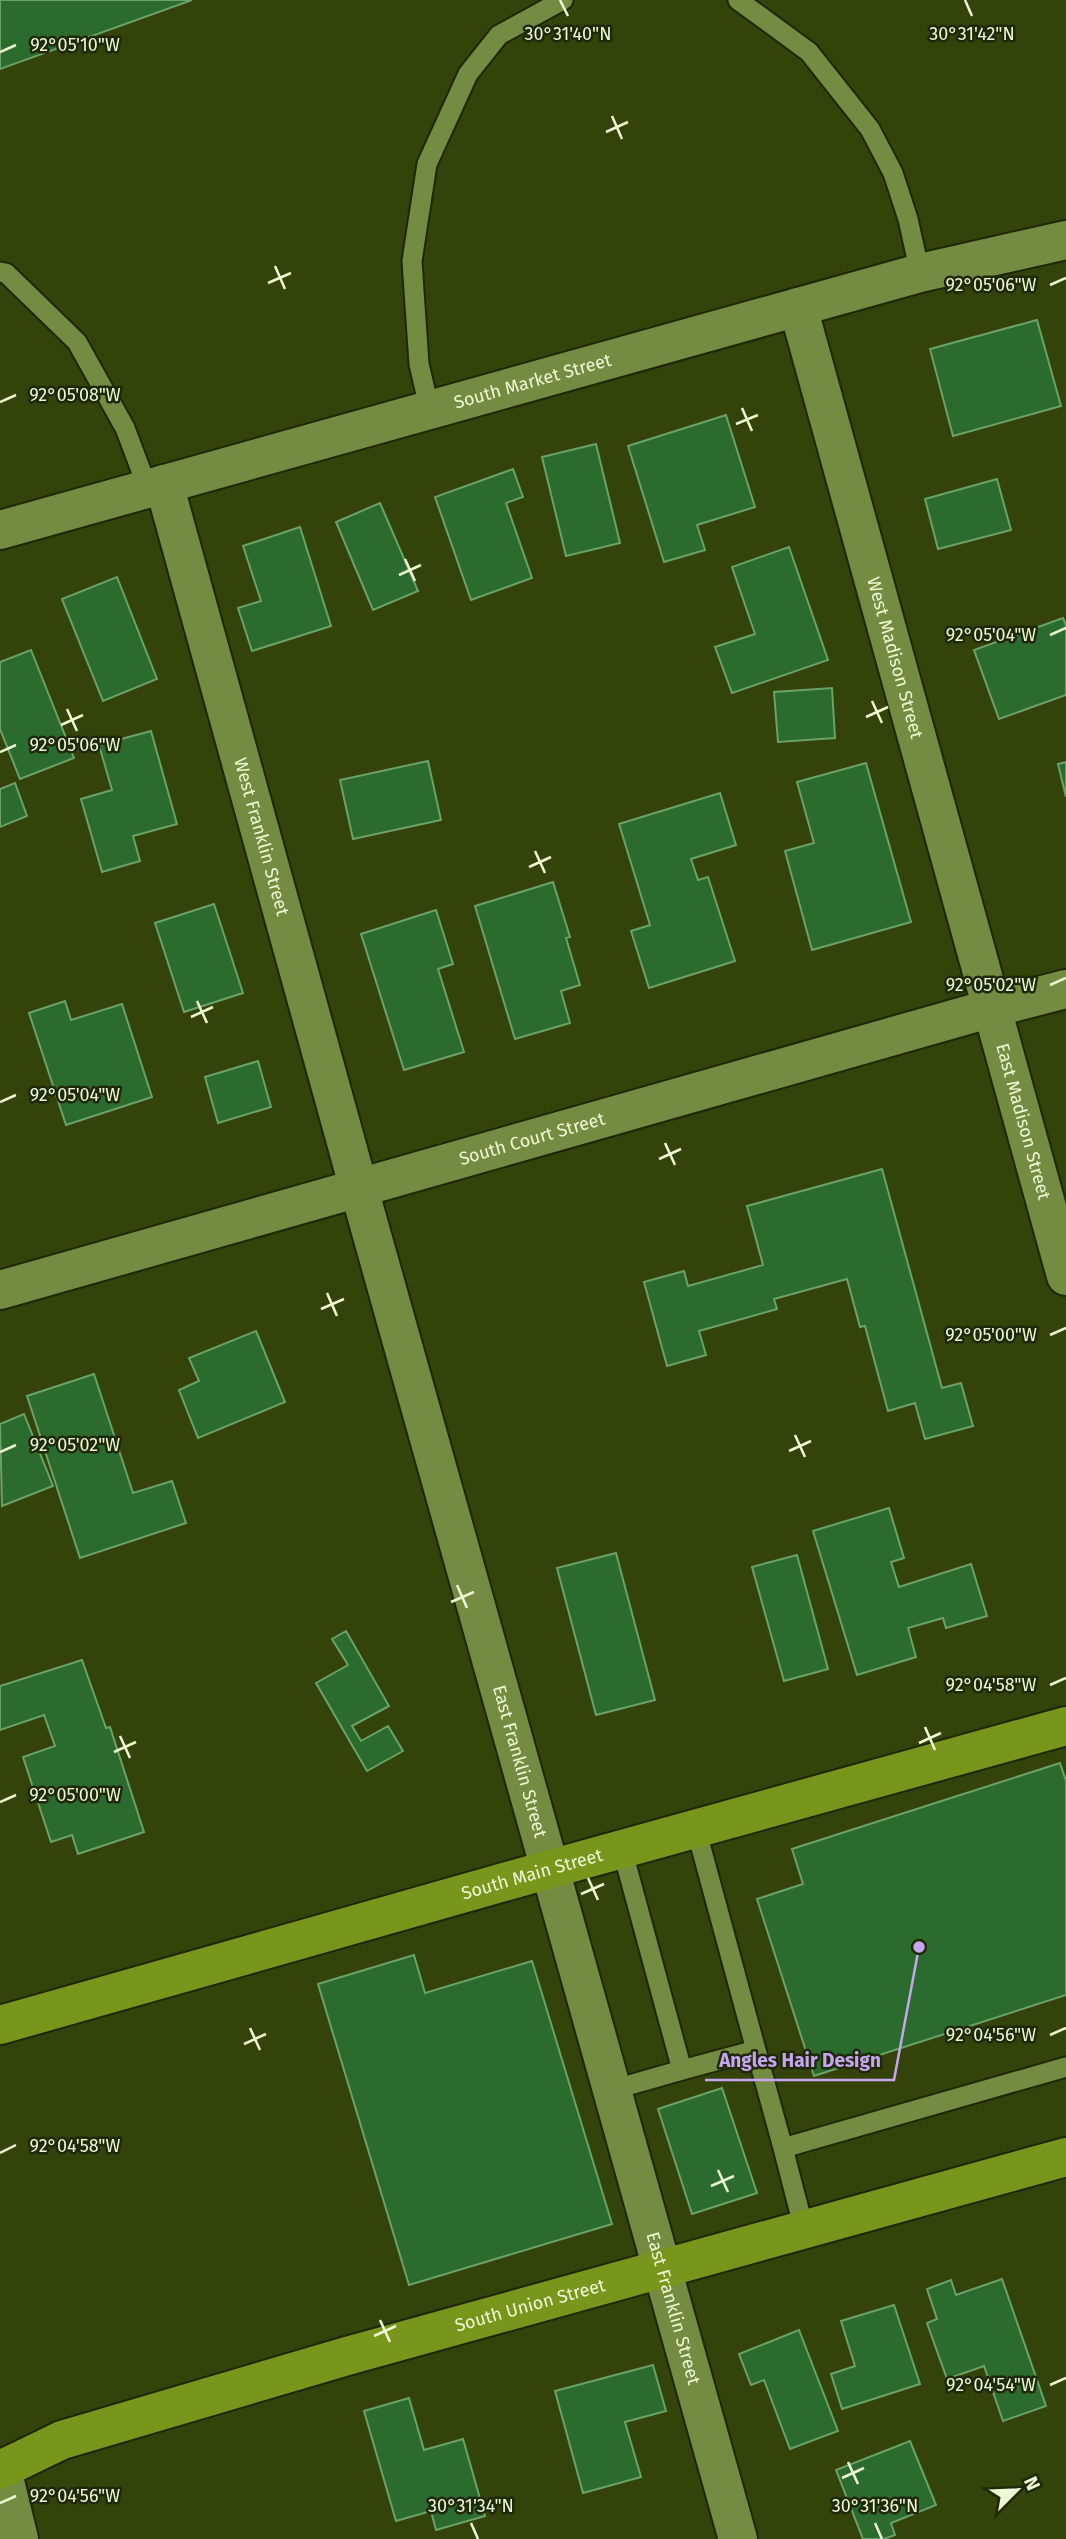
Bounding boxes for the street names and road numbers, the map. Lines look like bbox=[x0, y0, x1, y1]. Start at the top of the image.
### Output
street label: South Market Street bbox=[451, 349, 614, 414]
street label: West Madison Street bbox=[862, 574, 928, 742]
street label: West Franklin Street bbox=[229, 755, 294, 919]
street label: East Madison Street bbox=[991, 1041, 1056, 1203]
street label: South Court Street bbox=[457, 1107, 608, 1170]
street label: East Franklin Street bbox=[488, 1683, 552, 1841]
street label: South Main Street bbox=[459, 1844, 606, 1905]
street label: East Franklin Street bbox=[641, 2230, 705, 2387]
street label: South Union Street bbox=[453, 2274, 608, 2337]

